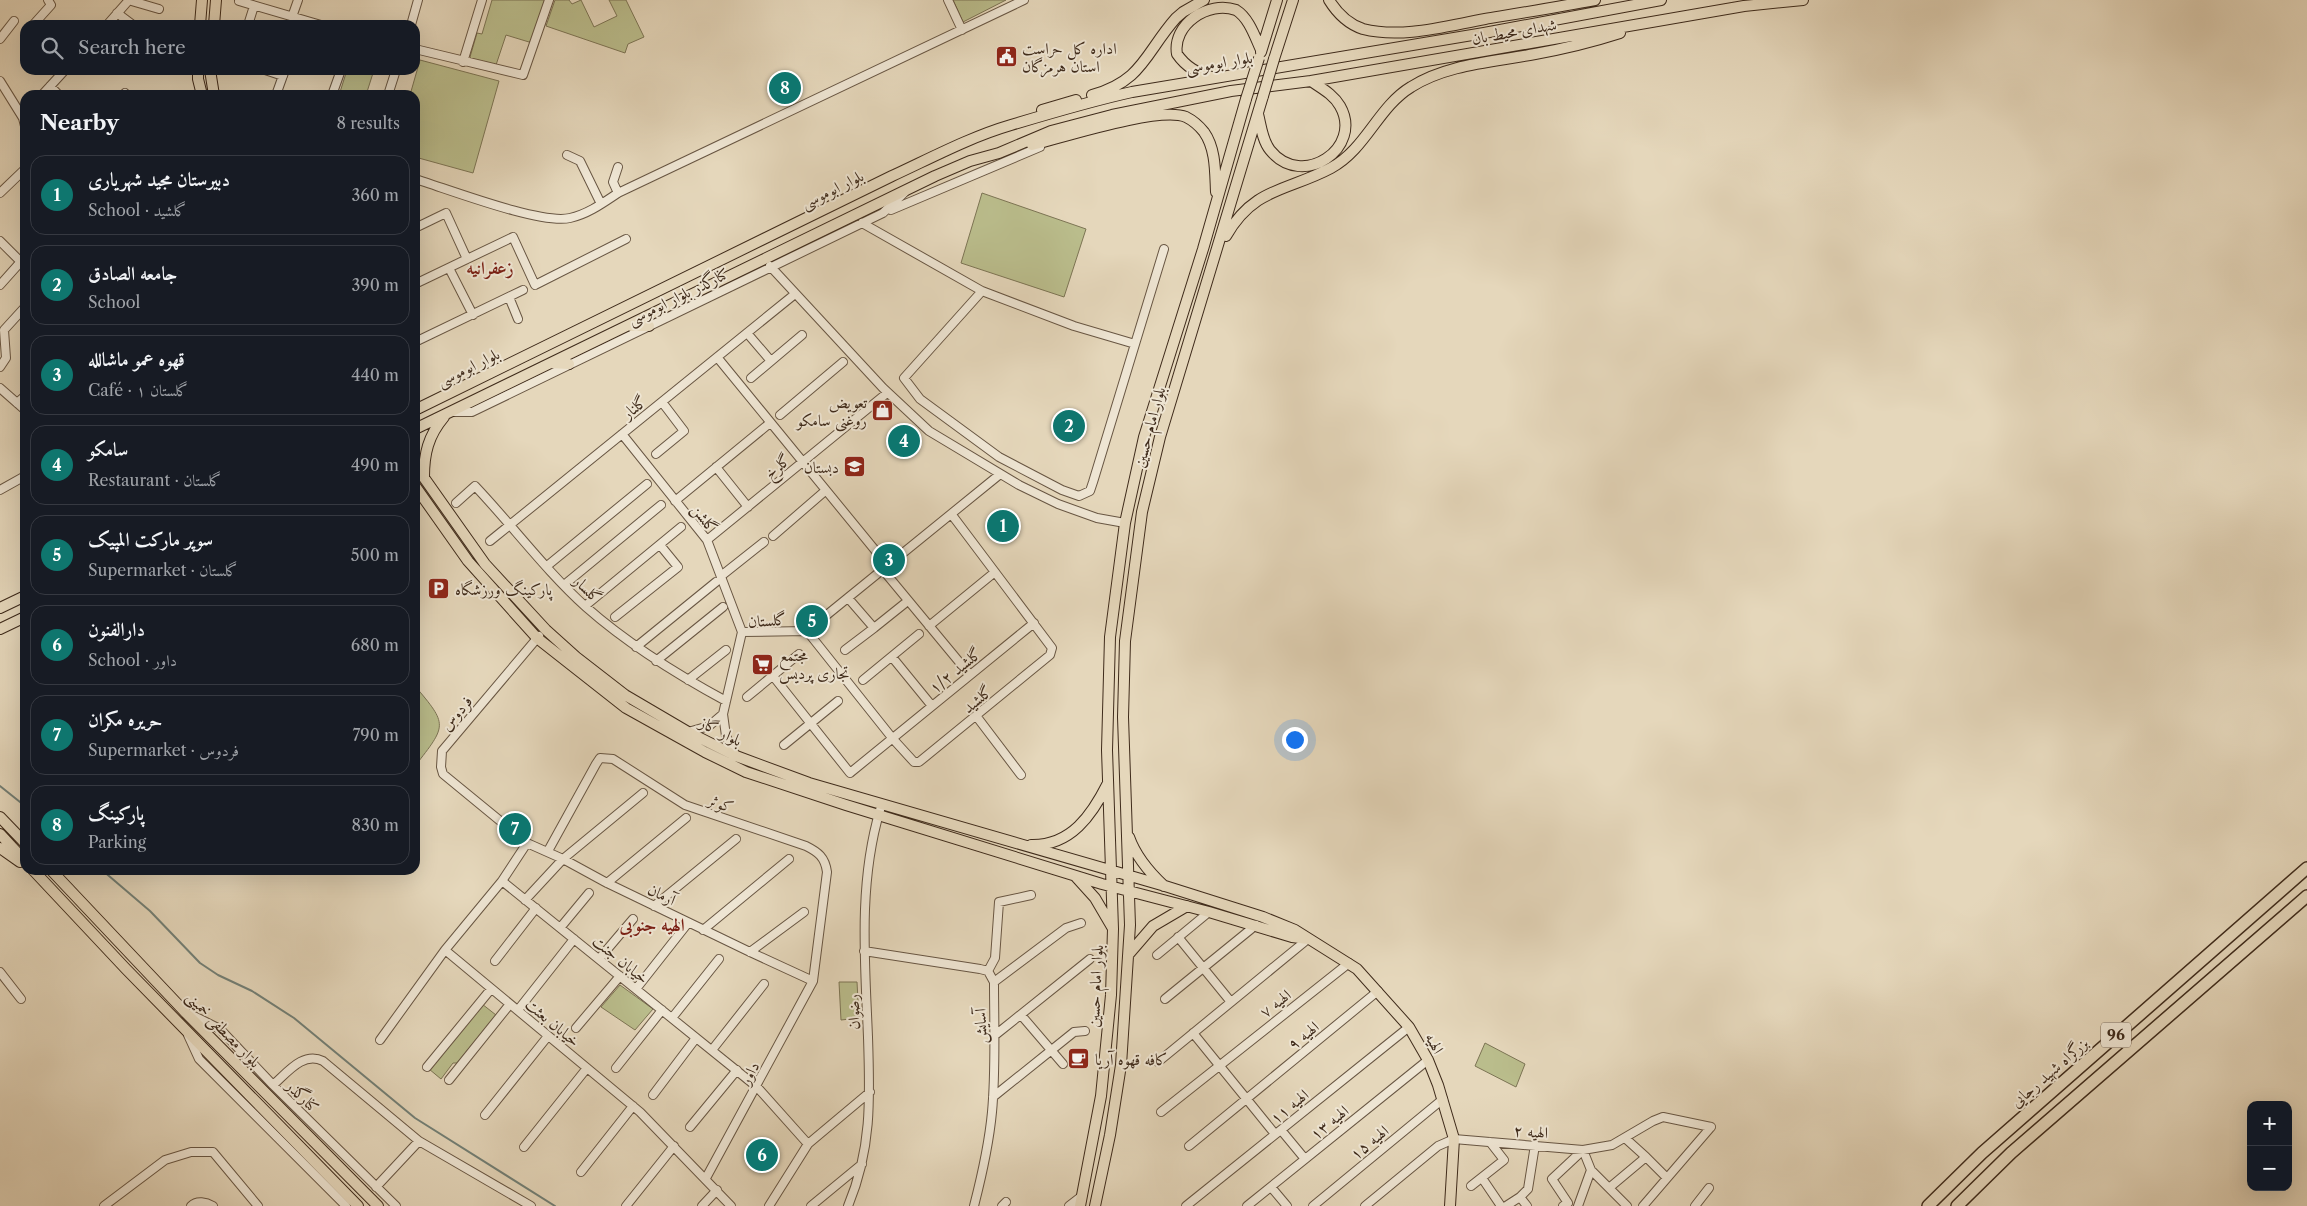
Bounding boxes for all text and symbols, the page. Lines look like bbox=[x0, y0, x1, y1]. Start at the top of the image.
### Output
street label: شهدای محیط بان bbox=[1470, 14, 1558, 49]
search box bbox=[20, 20, 420, 75]
icon: search bbox=[38, 34, 66, 62]
text: Search here bbox=[78, 36, 186, 59]
place label: اداره کل حراست استان هرمزگان bbox=[1022, 38, 1117, 78]
public building icon: اداره کل حراست استان هرمزگان bbox=[994, 45, 1018, 69]
street label: بلوار ابوموسی bbox=[1184, 47, 1254, 79]
pin: 8 bbox=[769, 69, 801, 107]
text: Nearby bbox=[40, 110, 119, 135]
text: 8 results bbox=[337, 113, 400, 133]
street label: بلوار ابوموسی bbox=[797, 165, 868, 215]
text: دبیرستان مجید شهریاری bbox=[88, 168, 230, 191]
text: 1 bbox=[53, 185, 61, 205]
text: 360 m bbox=[352, 185, 399, 205]
text: School · گلشید bbox=[88, 200, 186, 220]
district label: زعفرانیه bbox=[466, 257, 514, 280]
text: جامعه الصادق bbox=[88, 262, 177, 285]
street label: کنارگذر بلوار ابوموسی bbox=[624, 262, 733, 331]
text: 2 bbox=[52, 275, 62, 295]
text: 390 m bbox=[352, 275, 399, 295]
text: School bbox=[88, 292, 140, 312]
street label: بلوار ابوموسی bbox=[433, 343, 504, 393]
text: قهوه عمو ماشالله bbox=[88, 348, 185, 371]
text: 3 bbox=[52, 365, 62, 385]
text: 440 m bbox=[351, 365, 399, 385]
text: Café · گلستان ۱ bbox=[88, 380, 188, 400]
street label: بلوار امام حسین bbox=[1129, 384, 1174, 471]
street label: گلنار bbox=[616, 391, 651, 424]
place label: تعویض روغنی سامکو bbox=[795, 392, 868, 432]
shop icon: تعویض روغنی سامکو bbox=[871, 399, 895, 423]
pin: 2 bbox=[1053, 407, 1085, 445]
pin: 4 bbox=[888, 422, 920, 460]
text: سامکو bbox=[88, 438, 128, 461]
street label: گلرخ bbox=[760, 449, 798, 487]
text: 4 bbox=[52, 455, 62, 475]
text: 490 m bbox=[351, 455, 399, 475]
school or university icon: دبستان bbox=[843, 455, 867, 479]
place label: دبستان bbox=[804, 457, 839, 477]
text: Restaurant · گلستان bbox=[88, 470, 221, 490]
street label: گلشن bbox=[686, 499, 722, 538]
pin: 1 bbox=[987, 507, 1019, 545]
text: سوپر مارکت المپیک bbox=[88, 528, 213, 551]
pin: 3 bbox=[873, 541, 905, 579]
text: 5 bbox=[53, 545, 61, 565]
text: 500 m bbox=[351, 545, 399, 565]
text: Supermarket · گلستان bbox=[88, 560, 238, 580]
street label: گلسار bbox=[568, 569, 606, 607]
parking icon: پارکینگ ورزشگاه bbox=[427, 577, 451, 601]
place label: پارکینگ ورزشگاه bbox=[455, 579, 553, 601]
pin: 5 bbox=[796, 602, 828, 640]
street label: گلستان bbox=[747, 609, 787, 631]
text: دارالفنون bbox=[88, 618, 145, 641]
text: 6 bbox=[52, 635, 62, 655]
text: 680 m bbox=[351, 635, 399, 655]
street label: گلشید ۱/۲ bbox=[925, 643, 985, 697]
place label: مجتمع تجاری پردیس bbox=[779, 645, 850, 684]
text: School · داور bbox=[88, 650, 177, 670]
supermarket icon: مجتمع تجاری پردیس bbox=[751, 652, 775, 676]
street label: گلشید bbox=[958, 681, 996, 717]
street label: فردوس bbox=[436, 691, 477, 735]
text: حریره مکران bbox=[88, 708, 162, 731]
street label: بلوار گاز bbox=[695, 711, 746, 750]
text: 7 bbox=[53, 725, 61, 745]
text: 790 m bbox=[352, 725, 399, 745]
your location bbox=[1282, 727, 1308, 753]
text: Supermarket · فردوس bbox=[88, 740, 239, 760]
street label: کوثر bbox=[703, 789, 736, 818]
text: پارکینگ bbox=[88, 802, 144, 825]
pin: 7 bbox=[499, 810, 531, 848]
text: 8 bbox=[52, 815, 62, 835]
text: 830 m bbox=[351, 815, 399, 835]
text: Parking bbox=[88, 832, 146, 852]
street label: آرمان bbox=[645, 879, 681, 910]
district label: الهیه جنوبی bbox=[618, 914, 685, 938]
street label: خیابان جنت bbox=[589, 930, 653, 988]
street label: بلوار امام حسین bbox=[1083, 944, 1112, 1028]
street label: الهیه ۷ bbox=[1255, 984, 1295, 1022]
street label: بلوار مصطفی خمینی bbox=[181, 986, 266, 1073]
street label: خیابان بعثت bbox=[522, 993, 584, 1051]
street label: رضوان bbox=[842, 994, 865, 1030]
street label: آسایش bbox=[970, 1007, 991, 1044]
street label: الهیه ۹ bbox=[1283, 1016, 1323, 1054]
road number: 96 bbox=[2101, 1022, 2131, 1048]
street label: الهیه bbox=[1421, 1029, 1449, 1057]
street label: بزرگراه شهید رجایی bbox=[2006, 1033, 2093, 1112]
cafe icon: کافه قهوه آریا bbox=[1067, 1047, 1091, 1071]
place label: کافه قهوه آریا bbox=[1095, 1049, 1168, 1070]
street label: داور bbox=[734, 1058, 763, 1090]
street label: کنارگذر bbox=[281, 1073, 324, 1117]
street label: الهیه ۱۱ bbox=[1266, 1084, 1312, 1128]
street label: الهیه ۱۳ bbox=[1306, 1100, 1352, 1144]
map controls bbox=[2247, 1101, 2292, 1191]
button: + bbox=[2247, 1101, 2292, 1146]
street label: الهیه ۱۵ bbox=[1346, 1120, 1392, 1164]
street label: الهیه ۲ bbox=[1513, 1120, 1549, 1142]
pin: 6 bbox=[746, 1136, 778, 1174]
button: − bbox=[2247, 1146, 2292, 1191]

